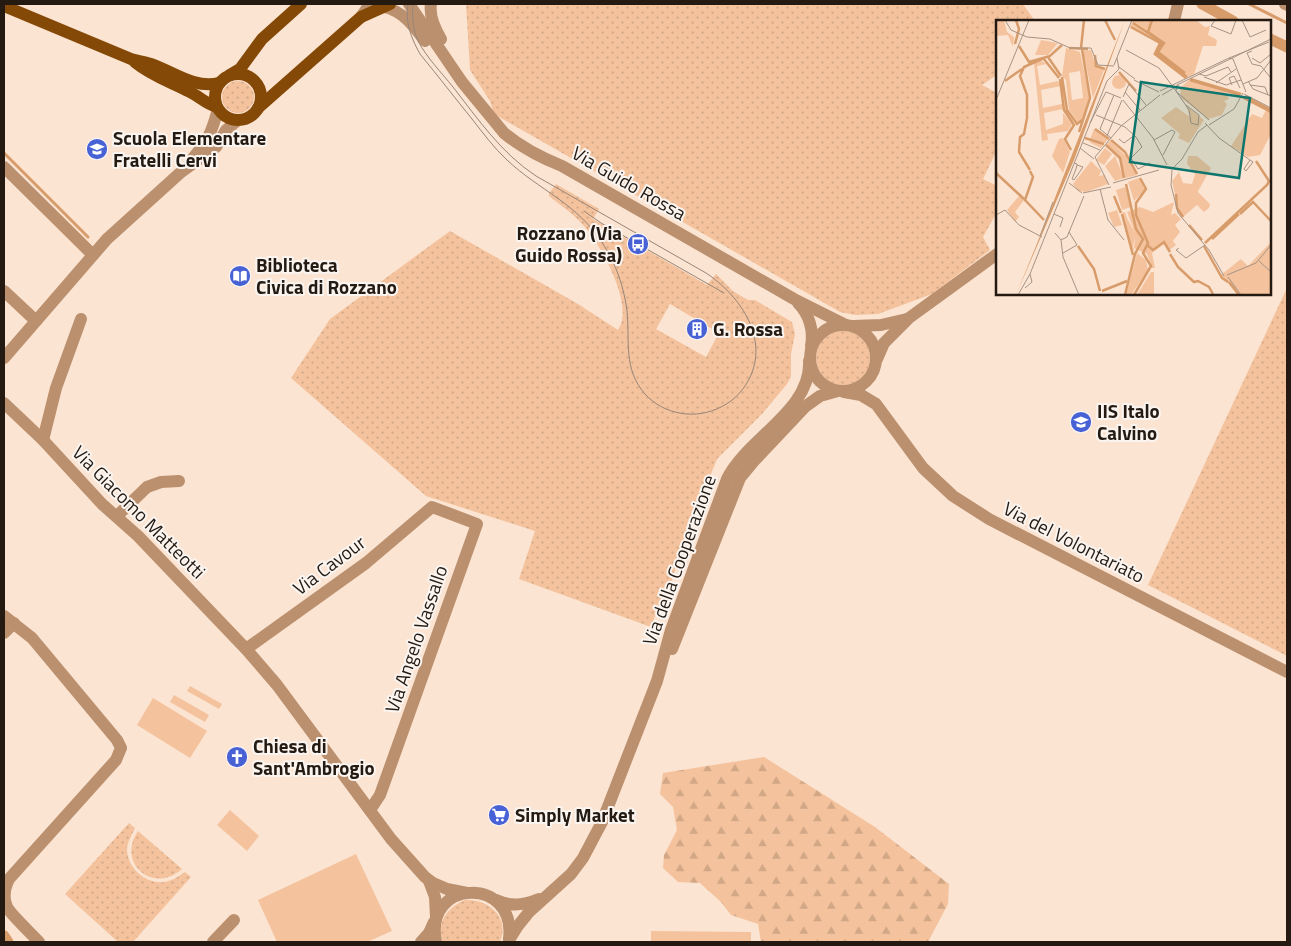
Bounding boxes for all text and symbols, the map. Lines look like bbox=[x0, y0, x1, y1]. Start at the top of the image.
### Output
inset map bbox=[996, 20, 1271, 295]
place label: Scuola Elementare Fratelli Cervi bbox=[113, 123, 267, 174]
school or university icon: Scuola Elementare Fratelli Cervi bbox=[85, 137, 109, 161]
street label: Via Guido Rossa bbox=[567, 138, 692, 227]
place label: Rozzano (Via Guido Rossa) bbox=[515, 218, 622, 269]
bus stop icon: Rozzano (Via Guido Rossa) bbox=[626, 232, 650, 256]
place label: Biblioteca Civica di Rozzano bbox=[256, 250, 397, 301]
library icon: Biblioteca Civica di Rozzano bbox=[228, 264, 252, 288]
place label: G. Rossa bbox=[713, 314, 783, 343]
building icon: G. Rossa bbox=[685, 317, 709, 341]
place label: IIS Italo Calvino bbox=[1097, 396, 1160, 447]
school or university icon: IIS Italo Calvino bbox=[1069, 410, 1093, 434]
street label: Via Giacomo Matteotti bbox=[66, 438, 213, 585]
street label: Via della Cooperazione bbox=[634, 470, 723, 649]
street label: Via del Volontariato bbox=[998, 493, 1150, 590]
street label: Via Cavour bbox=[286, 527, 371, 602]
street label: Via Angelo Vassallo bbox=[377, 561, 454, 717]
place label: Chiesa di Sant'Ambrogio bbox=[253, 731, 375, 782]
church icon: Chiesa di Sant'Ambrogio bbox=[225, 745, 249, 769]
place label: Simply Market bbox=[515, 800, 635, 829]
supermarket icon: Simply Market bbox=[487, 803, 511, 827]

